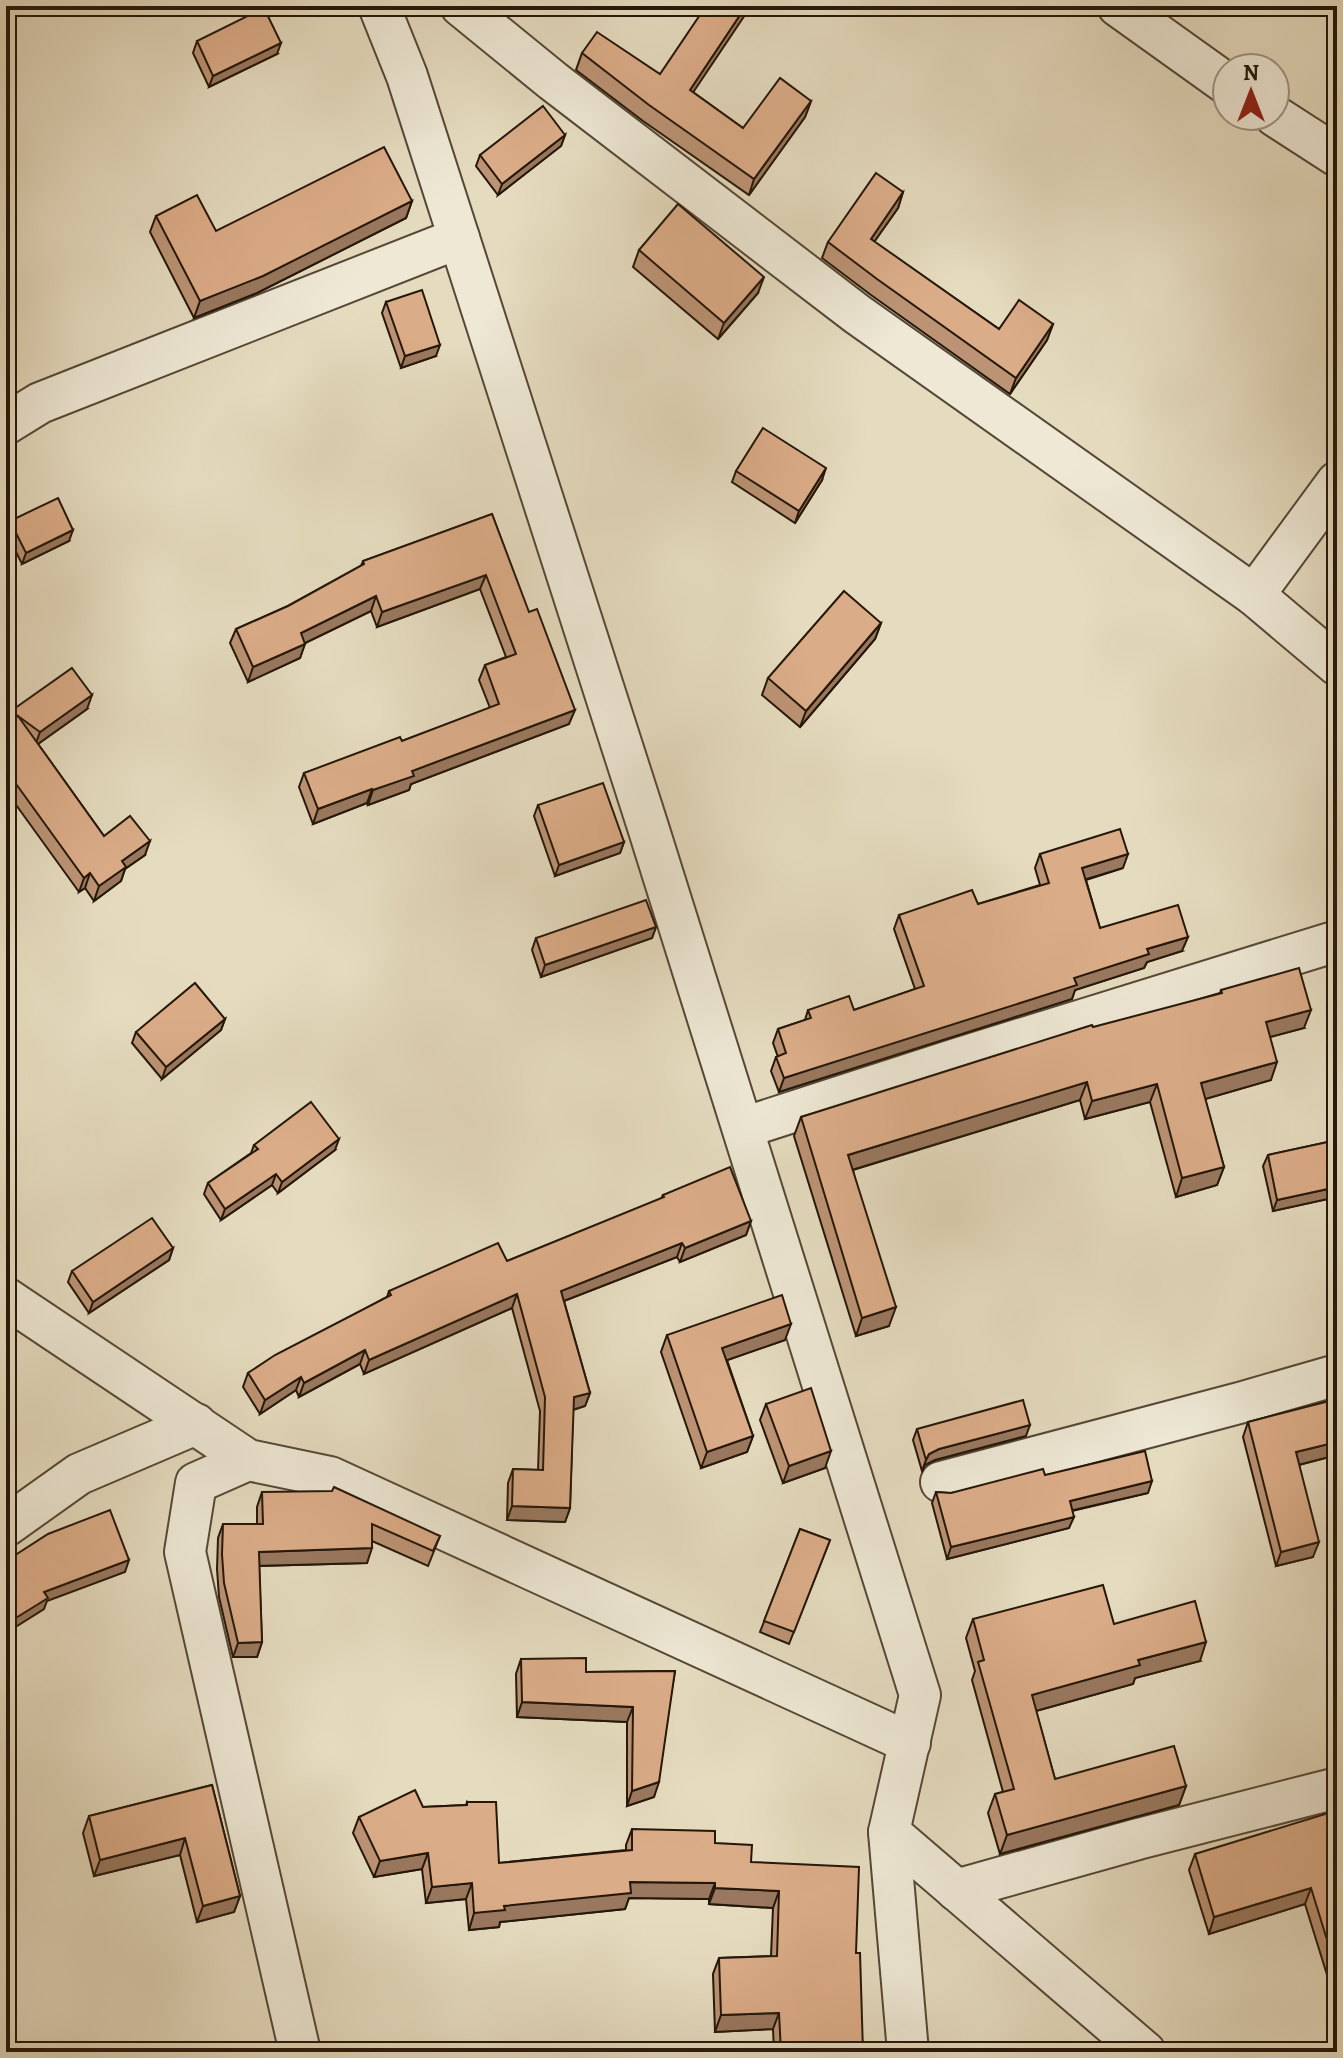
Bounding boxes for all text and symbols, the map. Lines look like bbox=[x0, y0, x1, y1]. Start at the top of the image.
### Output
north arrow bbox=[1211, 52, 1291, 132]
text: N bbox=[1243, 58, 1259, 88]

